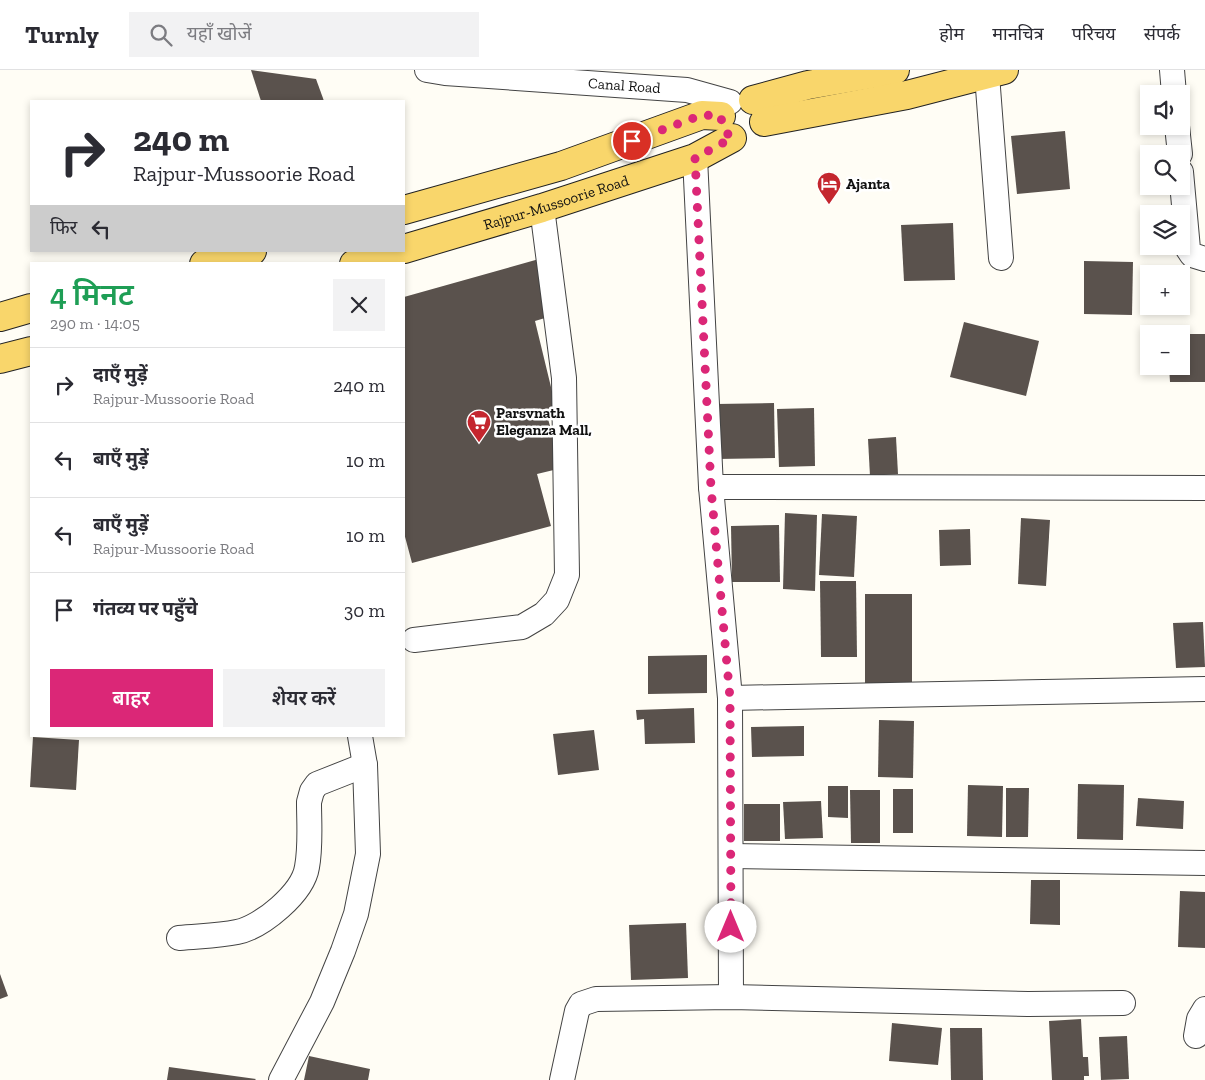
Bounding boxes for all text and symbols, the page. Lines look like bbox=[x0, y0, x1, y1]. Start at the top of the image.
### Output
search box bbox=[129, 12, 479, 57]
text: Turnly bbox=[25, 20, 99, 49]
icon: search bbox=[147, 21, 175, 49]
text: यहाँ खोजें bbox=[187, 22, 252, 45]
text: होम bbox=[939, 23, 964, 45]
text: मानचित्र bbox=[992, 23, 1044, 45]
text: परिचय bbox=[1072, 23, 1116, 45]
text: संपर्क bbox=[1144, 23, 1180, 45]
street label: Canal Road bbox=[588, 74, 662, 97]
map controls bbox=[1140, 85, 1190, 375]
button: sound bbox=[1140, 85, 1190, 135]
text: 240 m bbox=[133, 118, 229, 160]
icon: right bbox=[50, 120, 115, 185]
pin bbox=[611, 120, 653, 162]
icon: arrive bbox=[618, 127, 646, 155]
button: search bbox=[1140, 145, 1190, 195]
text: Rajpur-Mussoorie Road bbox=[133, 160, 355, 187]
street label: Rajpur-Mussoorie Road bbox=[481, 171, 632, 234]
hotel icon: Ajanta bbox=[816, 171, 842, 205]
place label: Ajanta bbox=[846, 175, 891, 193]
button: layers bbox=[1140, 205, 1190, 255]
icon: left bbox=[87, 215, 115, 243]
text: फिर bbox=[50, 216, 77, 239]
button: + bbox=[1140, 265, 1190, 315]
text: 4 मिनट bbox=[50, 277, 134, 313]
button: close bbox=[333, 279, 385, 331]
text: 290 m · 14:05 bbox=[50, 314, 140, 333]
button: − bbox=[1140, 325, 1190, 375]
text: दाएँ मुड़ें bbox=[93, 363, 148, 386]
icon: right bbox=[50, 371, 78, 399]
text: 240 m bbox=[333, 374, 385, 397]
text: Rajpur-Mussoorie Road bbox=[93, 389, 254, 408]
place label: Parsvnath Eleganza Mall, bbox=[496, 404, 592, 439]
supermarket icon: Parsvnath Eleganza Mall, bbox=[466, 409, 492, 443]
icon: left bbox=[50, 446, 78, 474]
text: बाएँ मुड़ें bbox=[93, 447, 149, 470]
text: 10 m bbox=[346, 449, 385, 472]
text: बाएँ मुड़ें bbox=[93, 513, 149, 536]
icon: left bbox=[50, 521, 78, 549]
text: 10 m bbox=[346, 524, 385, 547]
text: Rajpur-Mussoorie Road bbox=[93, 539, 254, 558]
icon: arrive bbox=[50, 596, 78, 624]
text: गंतव्य पर पहुँचे bbox=[93, 597, 198, 620]
text: 30 m bbox=[344, 599, 385, 622]
button: बाहर bbox=[50, 669, 213, 727]
button: शेयर करें bbox=[223, 669, 385, 727]
position arrow bbox=[704, 900, 756, 952]

